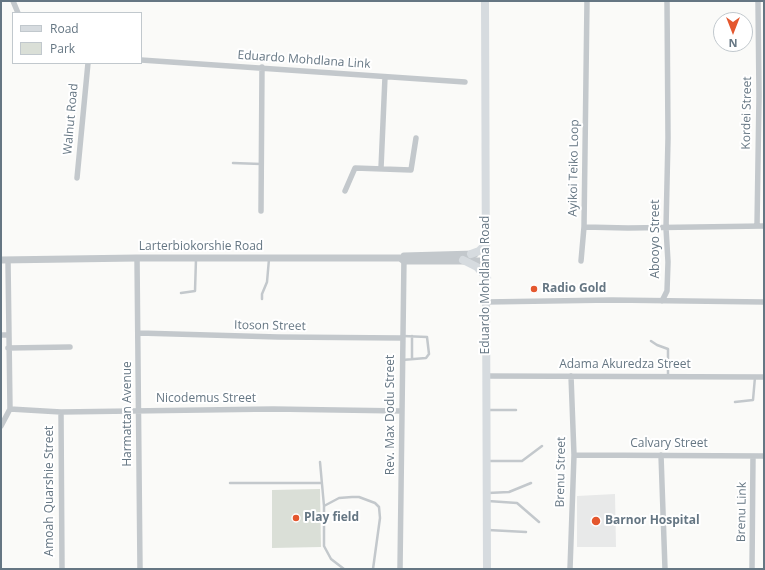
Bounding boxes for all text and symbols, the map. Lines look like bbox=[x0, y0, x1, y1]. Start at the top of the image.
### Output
legend bbox=[12, 12, 142, 64]
north arrow bbox=[713, 12, 753, 52]
text: Road bbox=[50, 20, 79, 37]
text: N bbox=[729, 36, 737, 51]
text: Park bbox=[50, 40, 75, 57]
street label: Eduardo Mohdlana Link bbox=[237, 48, 371, 72]
street label: Kordei Street bbox=[739, 76, 755, 150]
street label: Walnut Road bbox=[61, 83, 81, 155]
street label: Ayikoi Teiko Loop bbox=[566, 119, 582, 217]
street label: Abooyo Street bbox=[649, 199, 663, 279]
street label: Eduardo Mohdlana Road bbox=[479, 216, 493, 354]
street label: Larterbiokorshie Road bbox=[139, 240, 263, 254]
place label: Radio Gold bbox=[542, 282, 606, 296]
marker: Radio Gold bbox=[529, 284, 539, 294]
street label: Itoson Street bbox=[234, 318, 306, 334]
street label: Rev. Max Dodu Street bbox=[384, 355, 398, 475]
street label: Adama Akuredza Street bbox=[559, 358, 691, 372]
street label: Harmattan Avenue bbox=[121, 361, 135, 467]
street label: Nicodemus Street bbox=[156, 392, 256, 406]
street label: Amoah Quarshie Street bbox=[43, 426, 57, 556]
street label: Brenu Street bbox=[553, 437, 569, 507]
street label: Calvary Street bbox=[630, 437, 708, 451]
street label: Brenu Link bbox=[734, 482, 750, 542]
place label: Play field bbox=[304, 511, 359, 525]
marker: Play field bbox=[291, 513, 301, 523]
place label: Barnor Hospital bbox=[605, 514, 700, 528]
marker: Barnor Hospital bbox=[590, 515, 602, 527]

